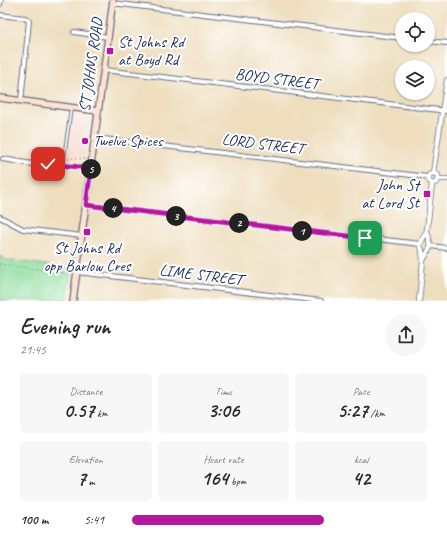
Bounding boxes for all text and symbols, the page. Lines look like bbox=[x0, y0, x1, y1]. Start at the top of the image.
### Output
map controls bbox=[395, 12, 435, 100]
button: locate bbox=[395, 12, 435, 52]
street label: ST JOHNS ROAD bbox=[75, 15, 108, 113]
place label: St Johns Rd at Boyd Rd bbox=[118, 32, 187, 70]
marker: St Johns Rd at Boyd Rd bbox=[105, 46, 115, 56]
button: layers bbox=[395, 60, 435, 100]
street label: BOYD STREET bbox=[234, 64, 324, 94]
street label: LORD STREET bbox=[221, 129, 309, 159]
place label: Twelve Spices bbox=[93, 131, 164, 151]
marker: Twelve Spices bbox=[80, 136, 90, 146]
pin bbox=[31, 147, 65, 181]
icon: check bbox=[37, 153, 59, 175]
pin: 5 bbox=[81, 159, 101, 179]
text: 5 bbox=[89, 162, 93, 176]
place label: John St at Lord St bbox=[361, 175, 422, 213]
marker: John St at Lord St bbox=[422, 189, 432, 199]
pin: 4 bbox=[103, 198, 123, 218]
text: 4 bbox=[111, 201, 115, 215]
pin: 3 bbox=[166, 206, 186, 226]
text: 3 bbox=[174, 209, 178, 223]
pin: 2 bbox=[229, 213, 249, 233]
text: 2 bbox=[237, 216, 241, 230]
pin: 1 bbox=[292, 221, 312, 241]
pin bbox=[348, 221, 382, 255]
text: 1 bbox=[300, 224, 304, 238]
marker: St Johns Rd opp Barlow Cres bbox=[82, 227, 92, 237]
icon: arrive bbox=[354, 227, 376, 249]
place label: St Johns Rd opp Barlow Cres bbox=[44, 238, 132, 276]
street label: LIME STREET bbox=[158, 260, 248, 291]
text: Evening run bbox=[20, 313, 110, 341]
button: share bbox=[385, 314, 427, 356]
text: 21:45 bbox=[20, 342, 46, 358]
text: Distance bbox=[69, 384, 102, 398]
text: Time bbox=[215, 384, 232, 398]
text: Pace bbox=[353, 384, 370, 398]
text: 0.57 bbox=[64, 398, 94, 423]
text: 3:06 bbox=[208, 398, 239, 423]
text: 5:27 bbox=[337, 398, 368, 423]
text: km bbox=[94, 406, 108, 420]
text: /km bbox=[368, 406, 385, 420]
text: Elevation bbox=[69, 452, 103, 466]
text: Heart rate bbox=[203, 452, 244, 466]
text: kcal bbox=[354, 452, 368, 466]
text: 7 bbox=[77, 466, 86, 491]
text: 164 bbox=[201, 466, 228, 491]
text: 42 bbox=[352, 466, 370, 491]
text: m bbox=[86, 474, 95, 488]
text: bpm bbox=[228, 474, 246, 488]
text: 100 m bbox=[20, 512, 48, 528]
text: 5:41 bbox=[84, 512, 104, 528]

